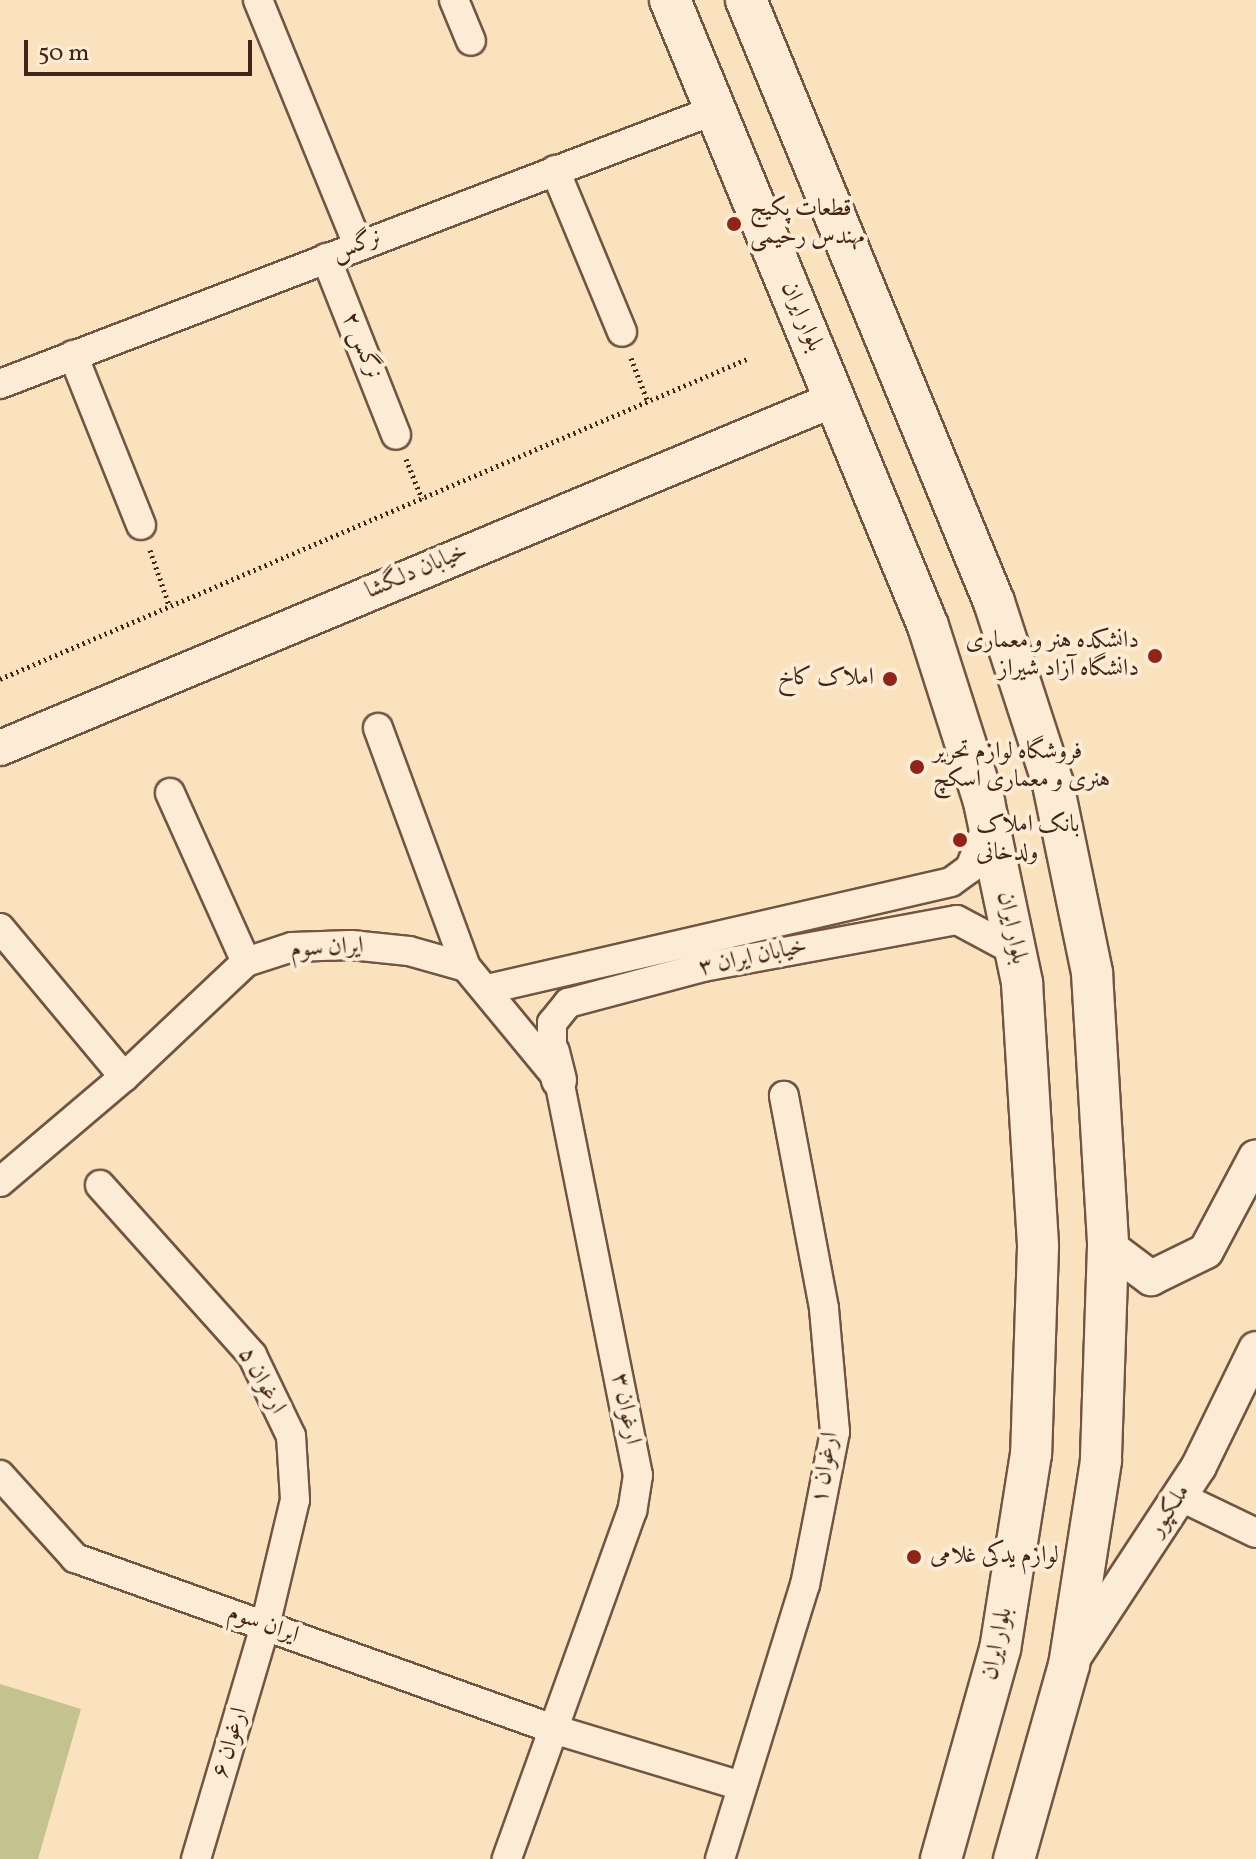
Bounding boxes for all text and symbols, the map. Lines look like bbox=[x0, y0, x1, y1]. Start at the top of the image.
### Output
scale bar bbox=[28, 24, 256, 74]
text: 50 m bbox=[38, 37, 90, 71]
place label: قطعات پکیج مهندس رحیمی bbox=[750, 196, 865, 252]
marker: قطعات پکیج مهندس رحیمی bbox=[725, 215, 743, 233]
street label: نرگس bbox=[328, 223, 386, 269]
street label: بلوار ایران bbox=[773, 278, 829, 356]
street label: نرگس ۲ bbox=[335, 308, 387, 384]
street label: خیابان دلگشا bbox=[362, 538, 472, 606]
place label: دانشکده هنر و معماری دانشگاه آزاد شیراز bbox=[966, 628, 1139, 684]
marker: دانشکده هنر و معماری دانشگاه آزاد شیراز bbox=[1146, 647, 1164, 665]
place label: املاک کاخ bbox=[778, 665, 874, 693]
marker: املاک کاخ bbox=[881, 670, 899, 688]
place label: فروشگاه لوازم تحریر هنری و معماری اسکچ bbox=[933, 739, 1110, 795]
marker: فروشگاه لوازم تحریر هنری و معماری اسکچ bbox=[908, 758, 926, 776]
place label: بانک املاک ولدخانی bbox=[976, 812, 1080, 868]
marker: بانک املاک ولدخانی bbox=[951, 831, 969, 849]
street label: بلوار ایران bbox=[989, 889, 1033, 967]
street label: خیابان ایران ۳ bbox=[696, 932, 810, 984]
street label: ایران سوم bbox=[290, 933, 364, 965]
street label: ارغوان ۵ bbox=[231, 1342, 291, 1420]
street label: ارغوان ۳ bbox=[604, 1371, 646, 1447]
street label: ارغوان ۱ bbox=[806, 1430, 846, 1506]
street label: ملکپور bbox=[1143, 1480, 1197, 1542]
place label: لوازم یدکی غلامی bbox=[930, 1543, 1059, 1571]
marker: لوازم یدکی غلامی bbox=[905, 1548, 923, 1566]
street label: ایران سوم bbox=[224, 1599, 302, 1651]
street label: بلوار ایران bbox=[976, 1605, 1020, 1683]
street label: ارغوان ۶ bbox=[207, 1704, 255, 1782]

